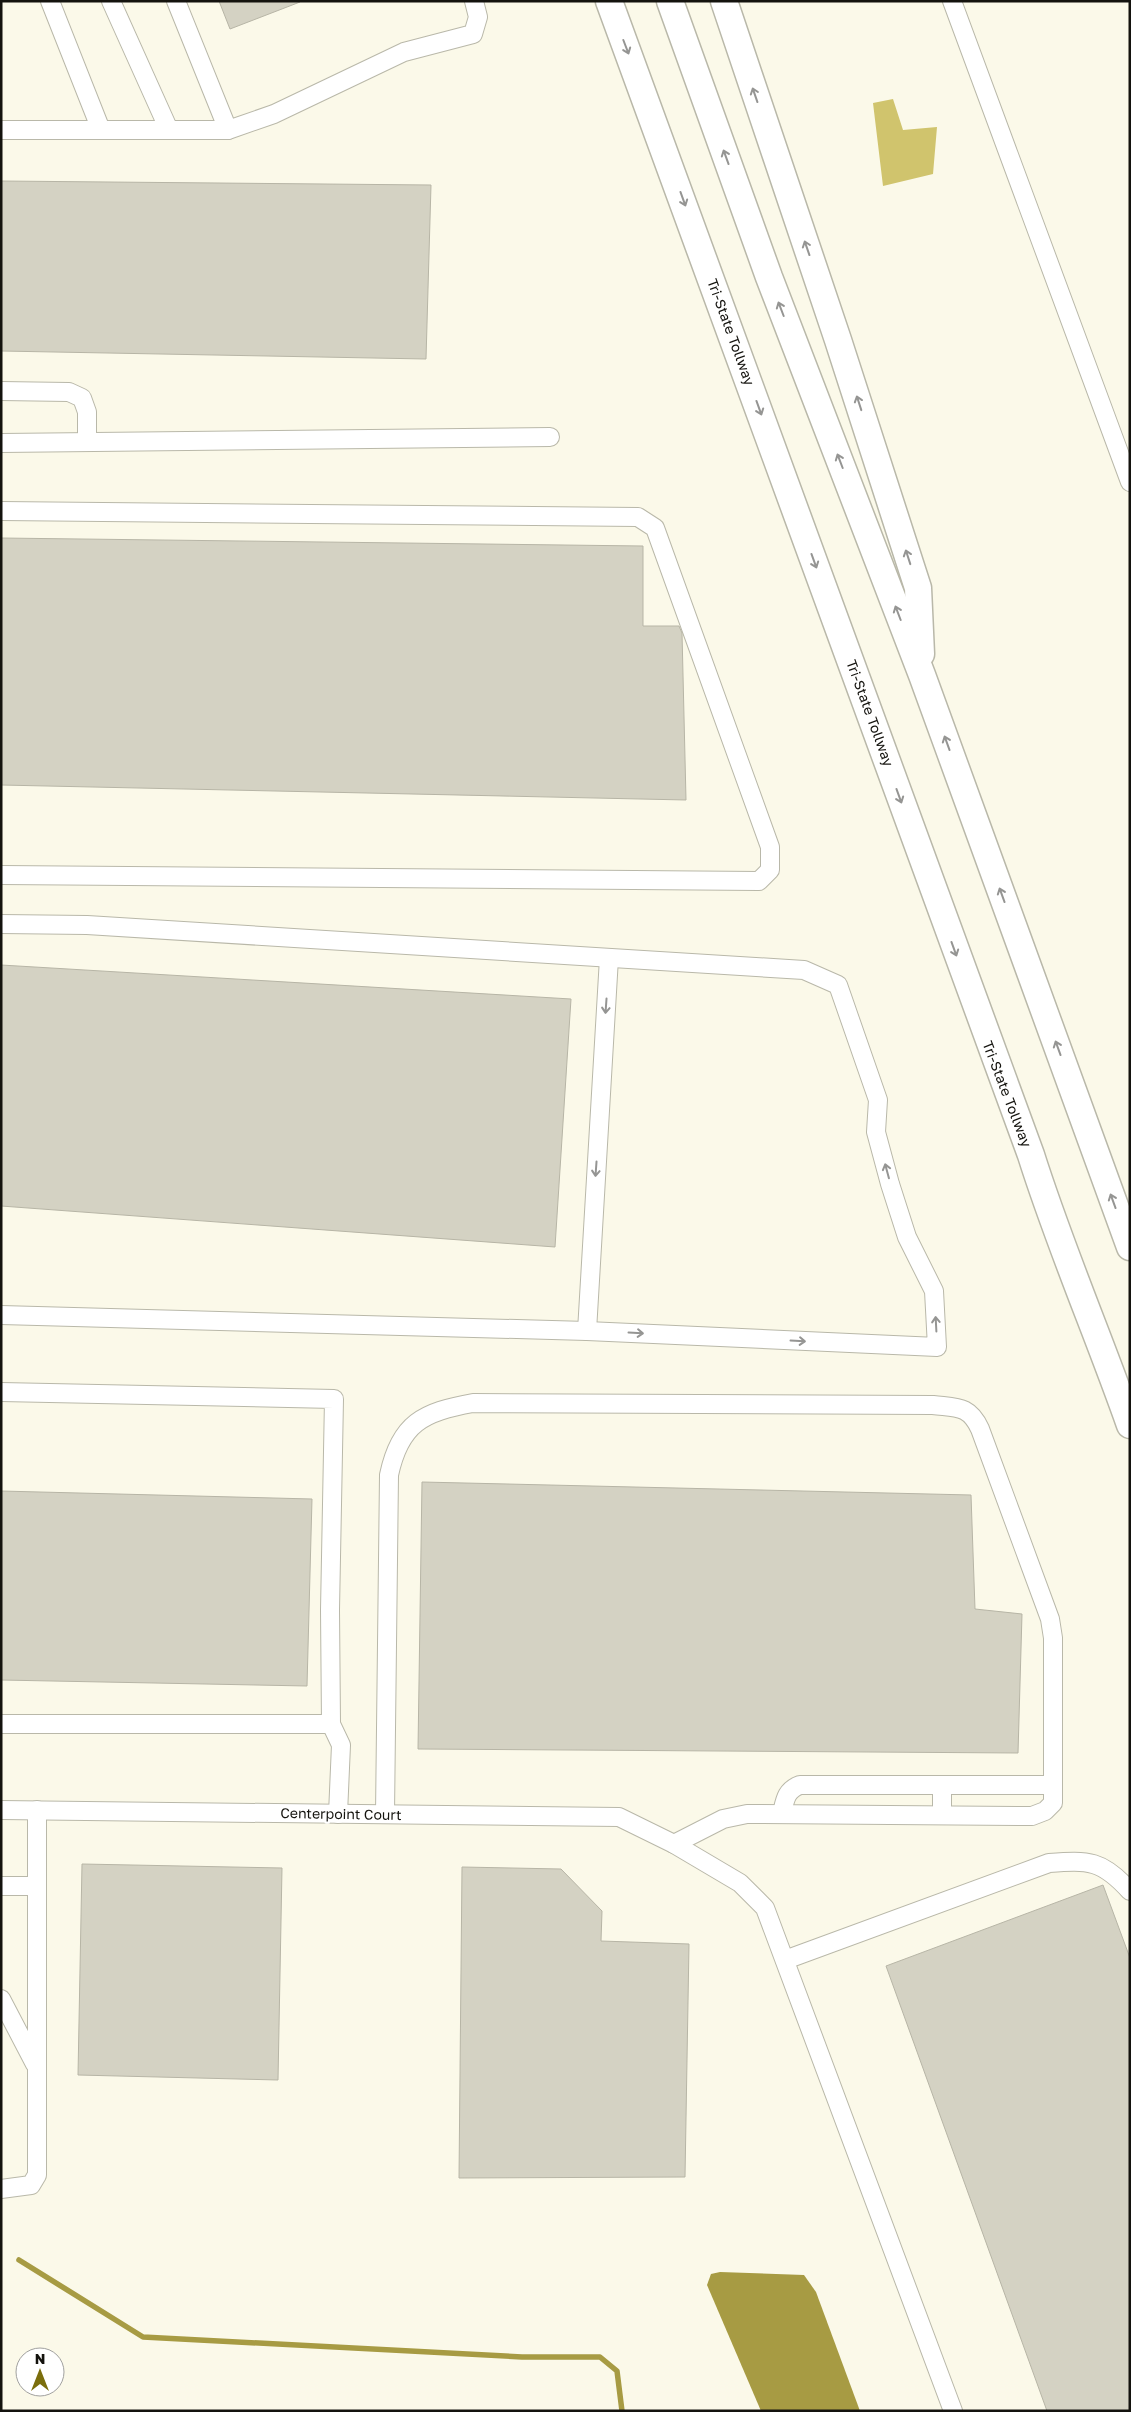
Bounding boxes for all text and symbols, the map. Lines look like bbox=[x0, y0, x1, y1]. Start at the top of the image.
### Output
one-way arrow bbox=[622, 39, 631, 54]
one-way arrow bbox=[750, 87, 760, 103]
one-way arrow bbox=[721, 149, 730, 165]
one-way arrow bbox=[679, 191, 688, 206]
one-way arrow bbox=[802, 241, 812, 257]
street label: Tri-State Tollway bbox=[704, 276, 759, 388]
one-way arrow bbox=[776, 302, 785, 318]
one-way arrow bbox=[853, 395, 863, 411]
one-way arrow bbox=[755, 400, 764, 415]
one-way arrow bbox=[834, 454, 844, 469]
one-way arrow bbox=[903, 550, 913, 566]
one-way arrow bbox=[810, 552, 819, 568]
one-way arrow bbox=[893, 606, 902, 621]
street label: Tri-State Tollway bbox=[843, 657, 898, 769]
one-way arrow bbox=[942, 735, 951, 751]
one-way arrow bbox=[895, 787, 904, 803]
one-way arrow bbox=[997, 888, 1006, 904]
one-way arrow bbox=[950, 940, 959, 956]
one-way arrow bbox=[602, 998, 611, 1014]
street label: Tri-State Tollway bbox=[979, 1038, 1036, 1149]
one-way arrow bbox=[1053, 1041, 1062, 1056]
one-way arrow bbox=[591, 1160, 600, 1176]
one-way arrow bbox=[881, 1163, 891, 1179]
one-way arrow bbox=[1108, 1194, 1117, 1209]
one-way arrow bbox=[931, 1316, 940, 1332]
one-way arrow bbox=[627, 1329, 643, 1338]
one-way arrow bbox=[790, 1336, 806, 1345]
street label: Centerpoint Court bbox=[280, 1804, 402, 1823]
north arrow bbox=[15, 2347, 65, 2397]
text: N bbox=[35, 2350, 45, 2367]

